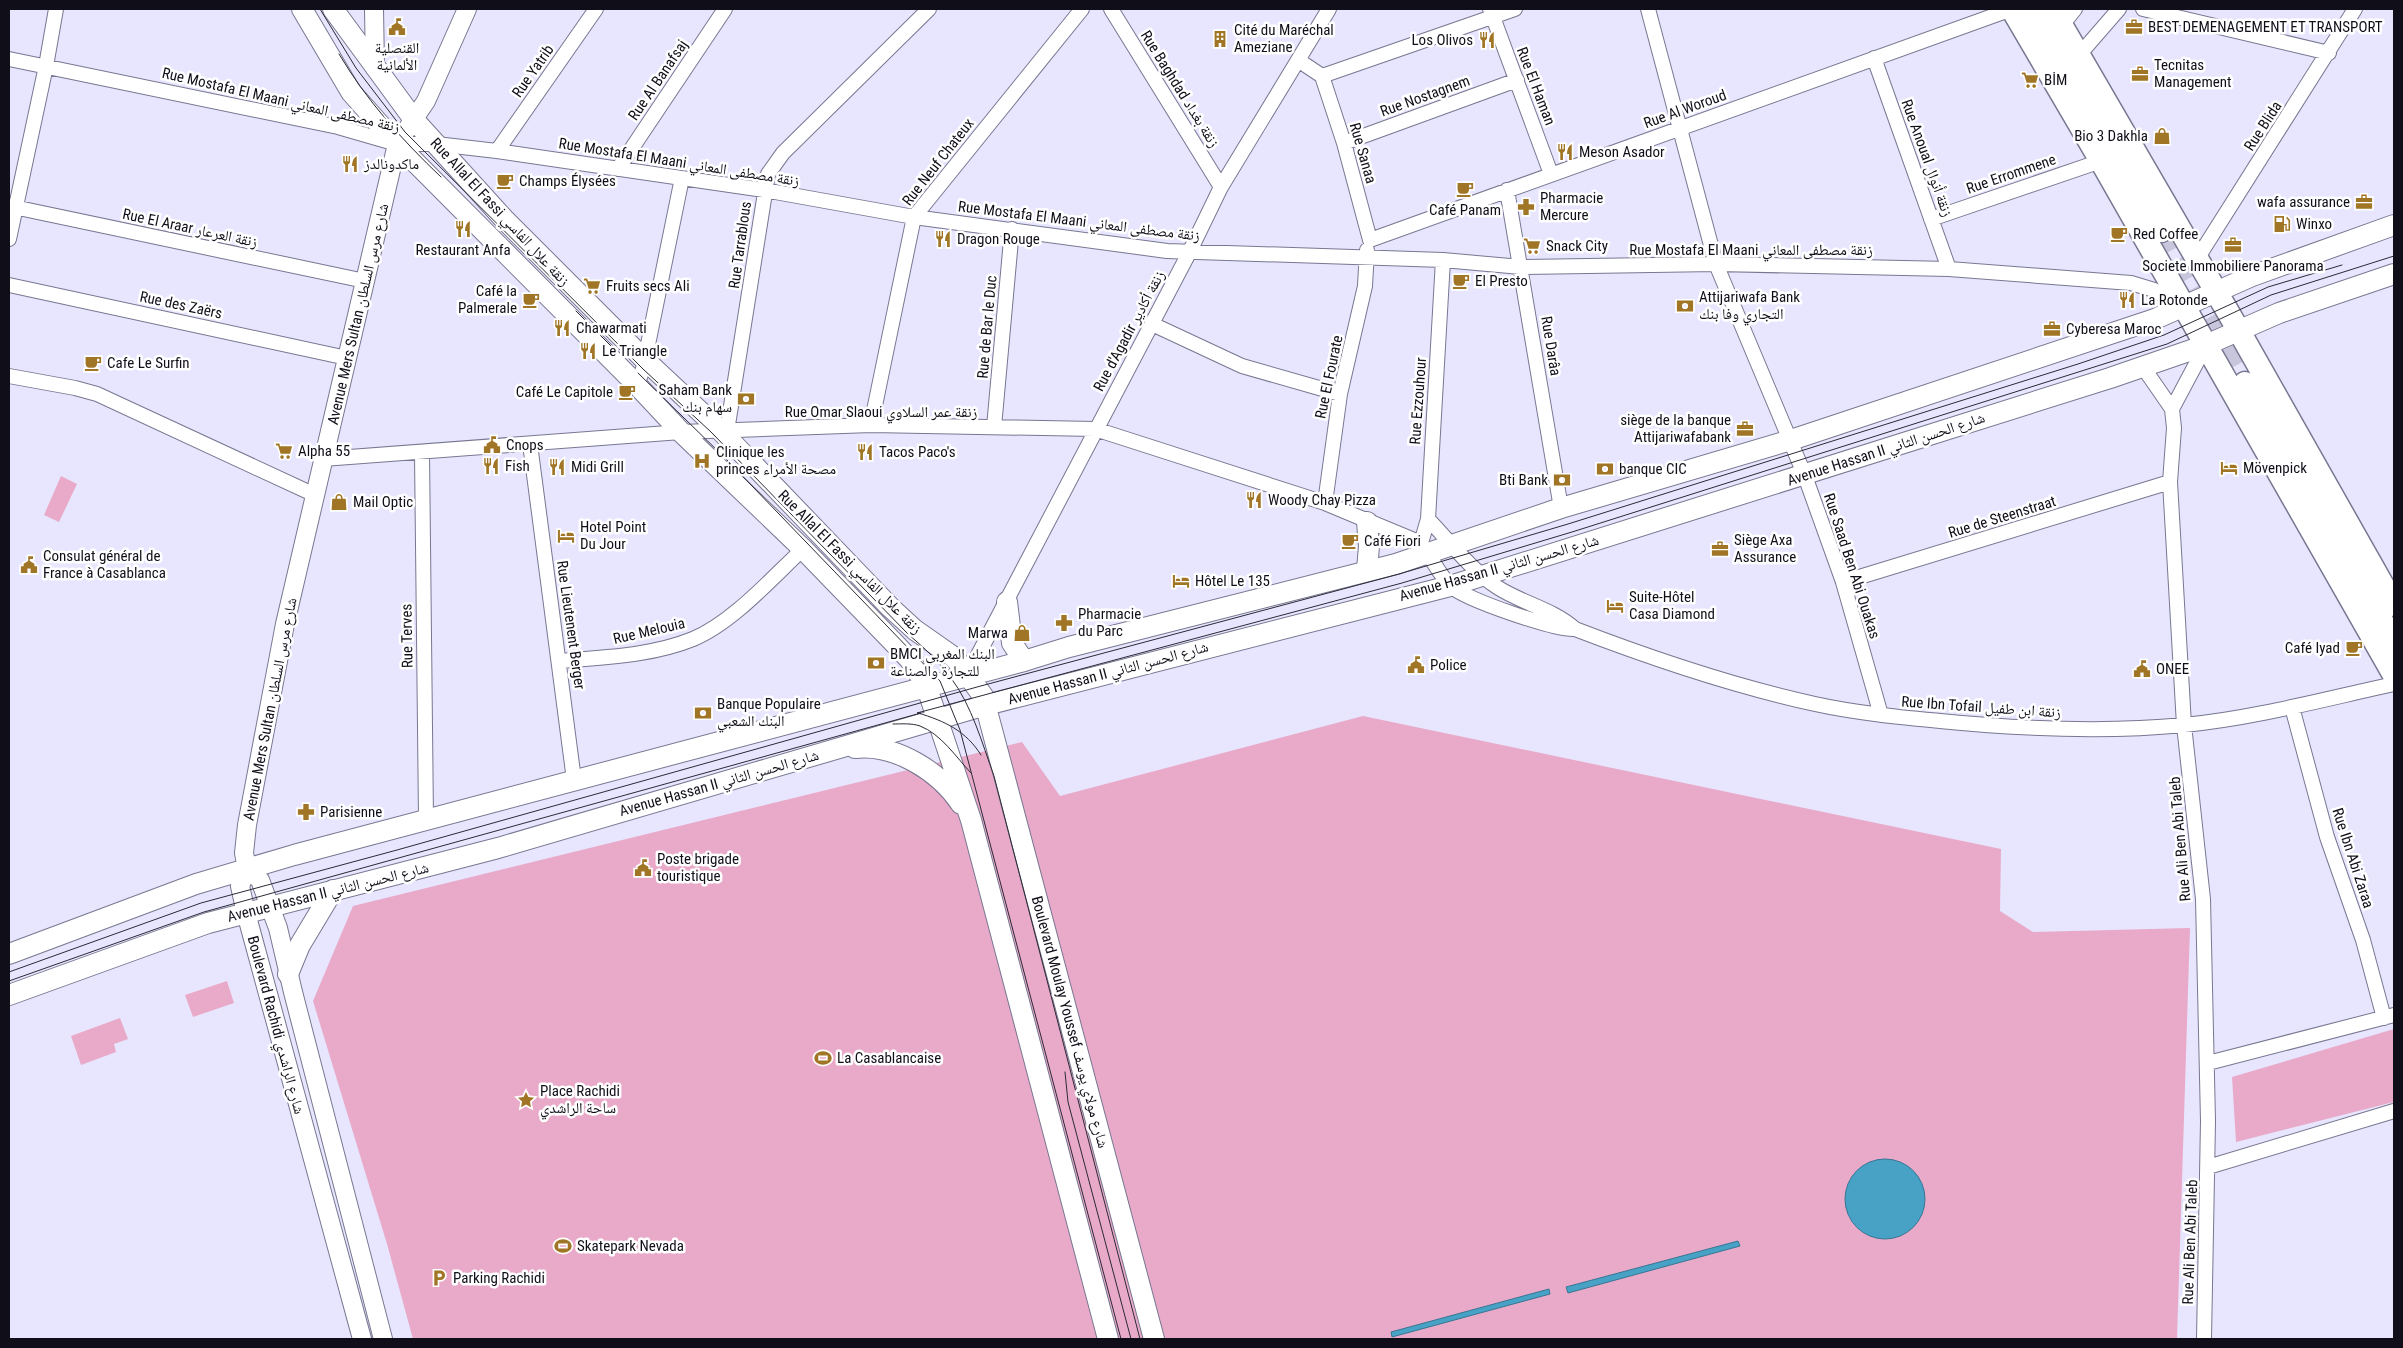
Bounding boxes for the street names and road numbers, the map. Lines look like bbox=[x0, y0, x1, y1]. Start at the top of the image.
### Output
street label: Rue Baghdad زنقة بغداد bbox=[1137, 27, 1223, 151]
street label: Rue Al Banafsaj bbox=[624, 36, 692, 124]
street label: Rue Yatrib bbox=[508, 41, 558, 101]
street label: Rue El Haman bbox=[1513, 44, 1559, 128]
street label: Rue Mostafa El Maani زنقة مصطفى المعاني bbox=[160, 64, 402, 139]
street label: Rue Nostagnem bbox=[1378, 71, 1472, 121]
street label: Rue Al Woroud bbox=[1641, 86, 1729, 132]
street label: Rue Anoual زنقة أنوال bbox=[1896, 97, 1957, 220]
street label: Rue Blida bbox=[2240, 98, 2286, 154]
street label: Rue Neuf Chateux bbox=[898, 114, 978, 209]
street label: Rue Sanaa bbox=[1346, 121, 1380, 185]
street label: Rue Allal El Fassi زنقة علال الفاسي bbox=[425, 134, 574, 292]
street label: Rue Mostafa El Maani زنقة مصطفى المعاني bbox=[557, 134, 801, 193]
street label: Rue Errommene bbox=[1964, 150, 2058, 198]
street label: Rue Mostafa El Maani زنقة مصطفى المعاني bbox=[957, 197, 1201, 248]
street label: Rue Tarrablous bbox=[725, 200, 755, 290]
street label: Avenue Mers Sultan شارع مرس السلطان bbox=[324, 201, 393, 427]
street label: Rue El Araar زنقة العرعار bbox=[121, 205, 259, 251]
street label: Rue Mostafa El Maani زنقة مصطفى المعاني bbox=[1629, 241, 1873, 262]
street label: Rue d'Agadir زنقة أكادير bbox=[1090, 267, 1168, 394]
street label: Rue de Bar le Duc bbox=[974, 275, 1000, 379]
street label: Rue des Zaërs bbox=[138, 287, 224, 323]
street label: Rue Darâa bbox=[1537, 315, 1565, 377]
street label: Rue El Fourate bbox=[1311, 334, 1347, 420]
street label: Rue Ezzouhour bbox=[1406, 356, 1430, 445]
street label: Rue Omar Slaoui زنقة عمر السلاوي bbox=[785, 403, 978, 424]
street label: Avenue Hassan II شارع الحسن الثاني bbox=[1785, 408, 1988, 492]
street label: Rue Allal El Fassi زنقة علال الفاسي bbox=[772, 486, 926, 640]
street label: Rue Saad Ben Abi Ouakas bbox=[1820, 491, 1884, 641]
street label: Rue de Steenstraat bbox=[1946, 492, 2058, 542]
street label: Avenue Hassan II شارع الحسن الثاني bbox=[1397, 531, 1602, 608]
street label: Rue Lieutenent Berger bbox=[553, 559, 589, 691]
street label: Avenue Mers Sultan شارع مرس السلطان bbox=[240, 596, 301, 822]
street label: Rue Terves bbox=[397, 603, 417, 668]
street label: Rue Melouia bbox=[611, 614, 687, 648]
street label: Avenue Hassan II شارع الحسن الثاني bbox=[1006, 638, 1211, 711]
street label: Rue Ibn Tofail زنقة ابن طفيل bbox=[1901, 692, 2062, 723]
street label: Avenue Hassan II شارع الحسن الثاني bbox=[617, 746, 822, 823]
street label: Rue Ali Ben Abi Taleb bbox=[2166, 776, 2194, 902]
street label: Rue Ibn Abi Zaraa bbox=[2328, 806, 2378, 910]
street label: Avenue Hassan II شارع الحسن الثاني bbox=[225, 858, 431, 928]
street label: Boulevard Moulay Youssef شارع مولاي يوسف bbox=[1025, 894, 1112, 1151]
street label: Boulevard Rachidi شارع الراشدي bbox=[241, 934, 309, 1117]
street label: Rue Ali Ben Abi Taleb bbox=[2179, 1179, 2201, 1305]

